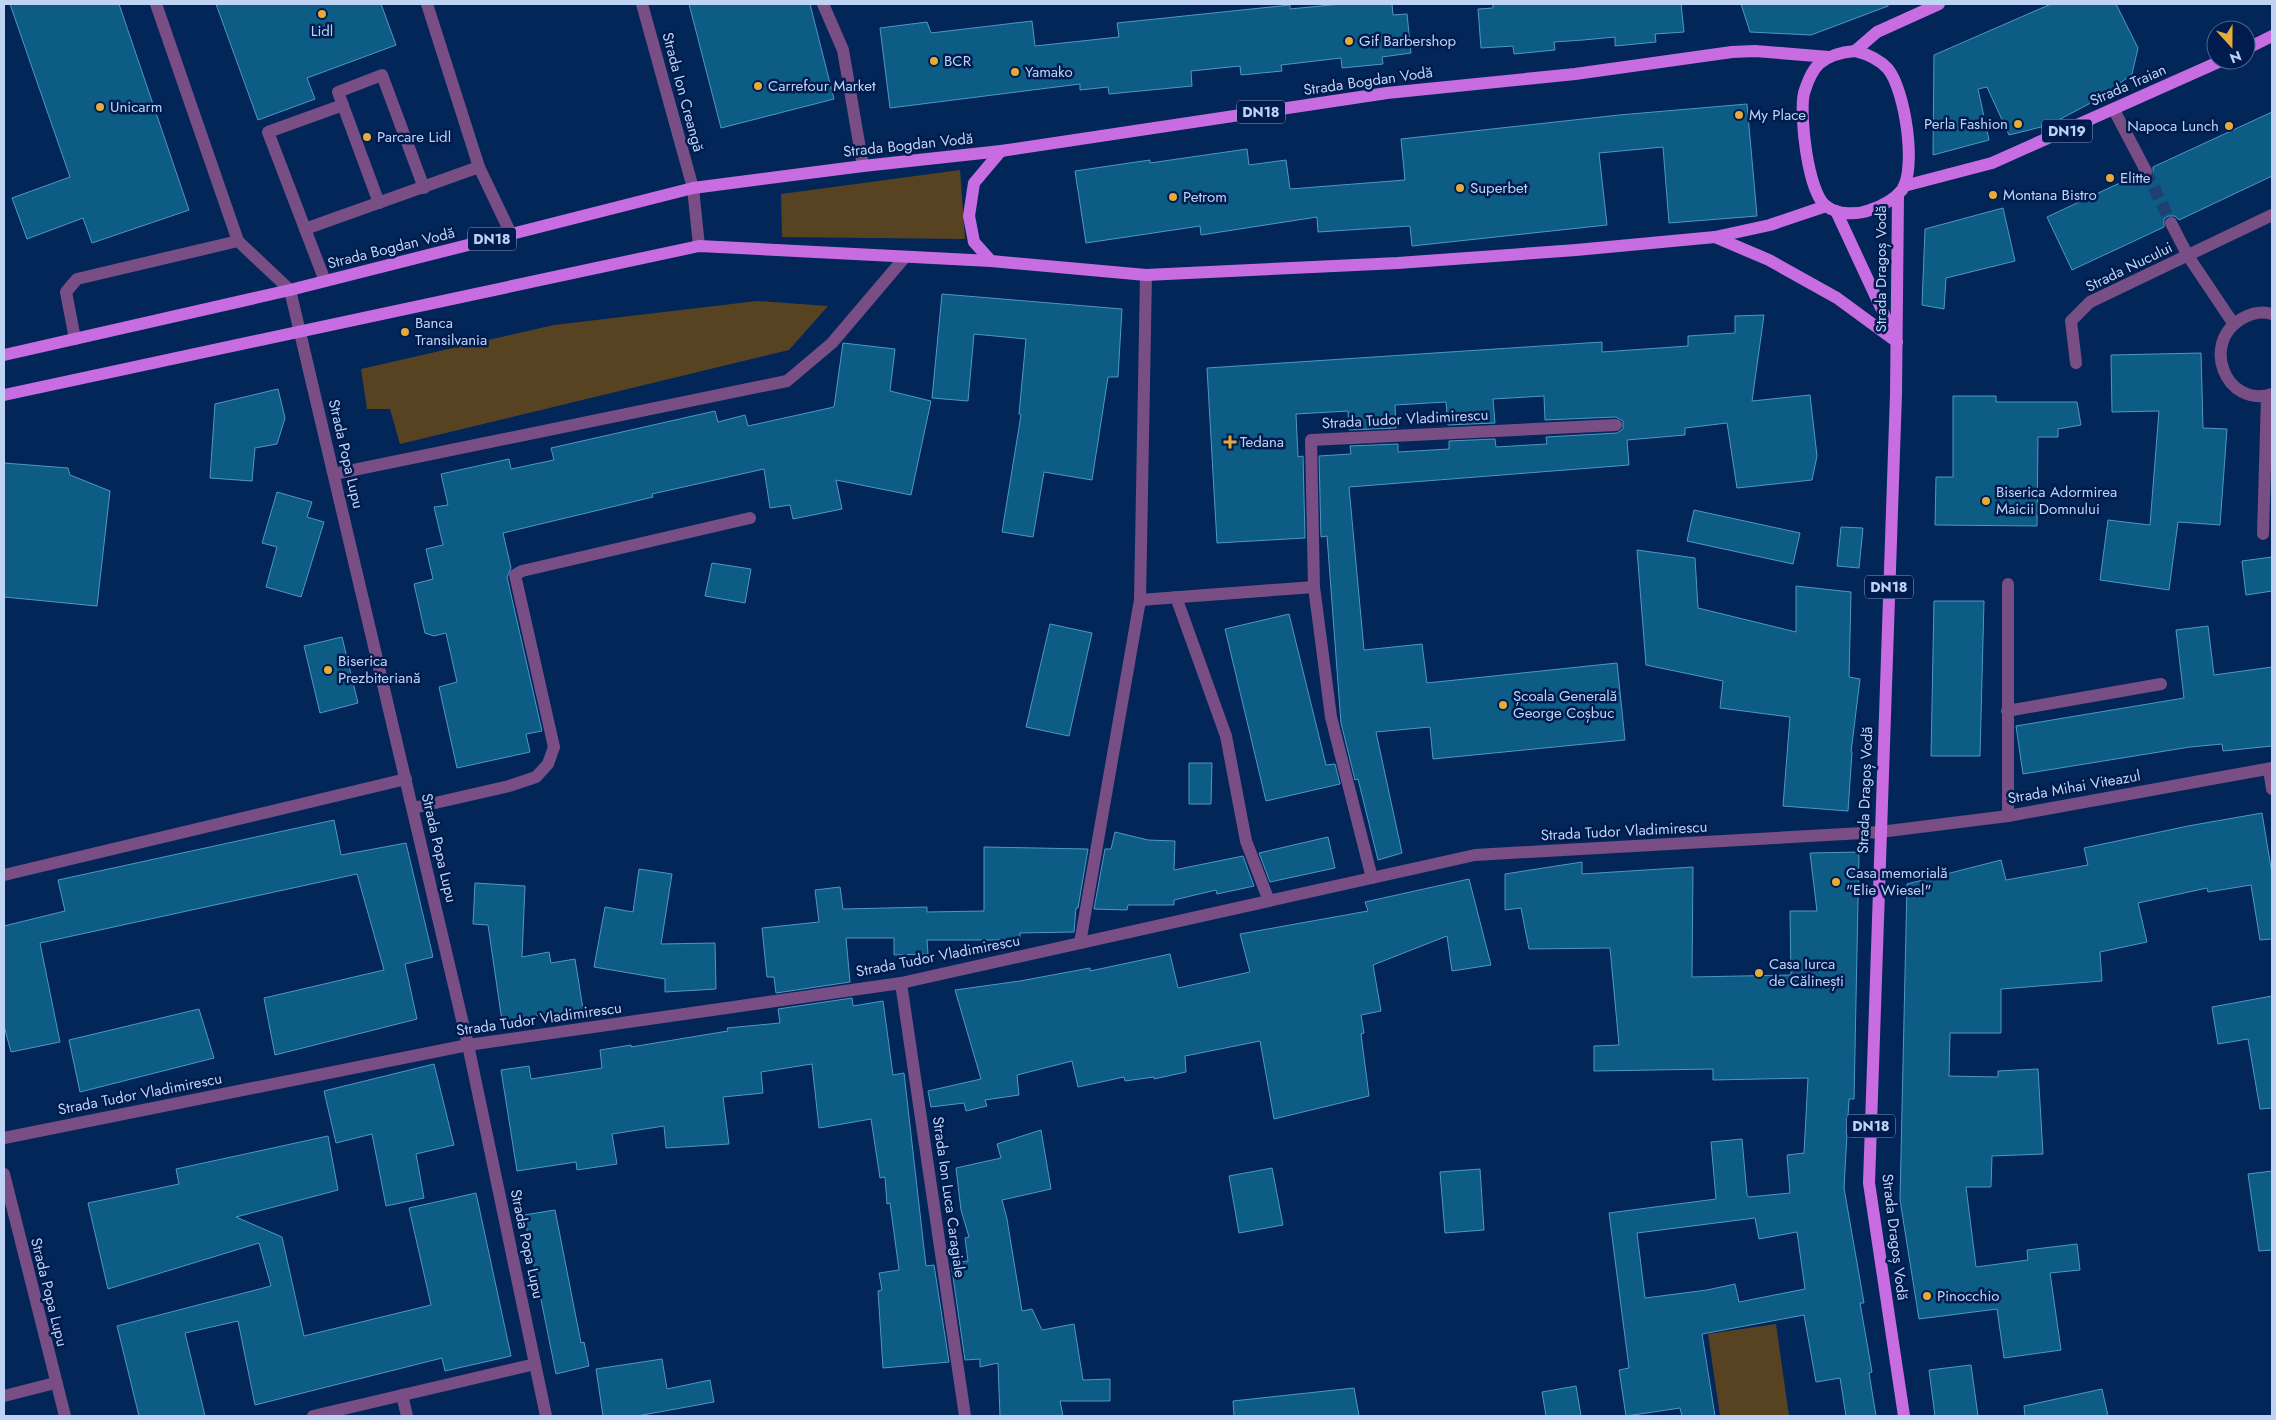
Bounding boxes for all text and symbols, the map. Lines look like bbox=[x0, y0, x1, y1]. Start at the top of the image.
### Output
marker: Lidl bbox=[316, 8, 328, 20]
place label: Lidl bbox=[311, 20, 333, 42]
north arrow bbox=[2206, 20, 2256, 70]
street label: Strada Ion Creangă bbox=[657, 30, 709, 154]
place label: Gif Barbershop bbox=[1359, 30, 1457, 52]
marker: Gif Barbershop bbox=[1343, 35, 1355, 47]
text: N bbox=[2227, 46, 2244, 68]
place label: BCR bbox=[944, 50, 972, 72]
marker: BCR bbox=[928, 55, 940, 67]
street label: Strada Traian bbox=[2086, 58, 2170, 112]
place label: Yamako bbox=[1025, 61, 1073, 83]
street label: Strada Bogdan Vodă bbox=[1302, 61, 1434, 101]
marker: Yamako bbox=[1009, 66, 1021, 78]
place label: Carrefour Market bbox=[768, 75, 876, 97]
marker: Carrefour Market bbox=[752, 80, 764, 92]
place label: Unicarm bbox=[110, 96, 162, 118]
road number: DN18 bbox=[1237, 100, 1285, 124]
marker: Unicarm bbox=[94, 101, 106, 113]
place label: My Place bbox=[1749, 104, 1806, 126]
marker: My Place bbox=[1733, 109, 1745, 121]
place label: Perla Fashion bbox=[1924, 113, 2008, 135]
place label: Napoca Lunch bbox=[2127, 115, 2219, 137]
marker: Perla Fashion bbox=[2012, 118, 2024, 130]
road number: DN19 bbox=[2042, 120, 2092, 142]
marker: Napoca Lunch bbox=[2223, 120, 2235, 132]
place label: Parcare Lidl bbox=[377, 126, 451, 148]
street label: Strada Bogdan Vodă bbox=[842, 127, 974, 163]
marker: Parcare Lidl bbox=[361, 131, 373, 143]
place label: Elitte bbox=[2120, 167, 2151, 189]
marker: Elitte bbox=[2104, 172, 2116, 184]
place label: Superbet bbox=[1470, 177, 1528, 199]
marker: Superbet bbox=[1454, 182, 1466, 194]
place label: Montana Bistro bbox=[2003, 184, 2097, 206]
place label: Petrom bbox=[1183, 186, 1227, 208]
marker: Montana Bistro bbox=[1987, 189, 1999, 201]
marker: Petrom bbox=[1167, 191, 1179, 203]
street label: Strada Dragoș Vodă bbox=[1870, 205, 1892, 333]
street label: Strada Bogdan Vodă bbox=[325, 222, 457, 274]
road number: DN18 bbox=[468, 228, 516, 250]
street label: Strada Nucului bbox=[2082, 236, 2176, 298]
place label: Banca Transilvania bbox=[415, 312, 487, 351]
marker: Banca Transilvania bbox=[399, 326, 411, 338]
street label: Strada Popa Lupu bbox=[323, 397, 369, 511]
street label: Strada Tudor Vladimirescu bbox=[1321, 404, 1489, 434]
place label: Tedana bbox=[1240, 431, 1284, 453]
marker: Tedana bbox=[1224, 436, 1236, 448]
place label: Biserica Adormirea Maicii Domnului bbox=[1996, 481, 2117, 520]
marker: Biserica Adormirea Maicii Domnului bbox=[1980, 495, 1992, 507]
road number: DN18 bbox=[1865, 576, 1913, 598]
place label: Biserica Prezbiteriană bbox=[338, 650, 420, 689]
marker: Biserica Prezbiteriană bbox=[322, 664, 334, 676]
place label: Școala Generală George Coșbuc bbox=[1513, 685, 1617, 724]
marker: Școala Generală George Coșbuc bbox=[1497, 699, 1509, 711]
street label: Strada Dragoș Vodă bbox=[1852, 726, 1878, 854]
street label: Strada Mihai Viteazul bbox=[2006, 764, 2142, 810]
street label: Strada Popa Lupu bbox=[416, 791, 462, 905]
street label: Strada Tudor Vladimirescu bbox=[1540, 816, 1708, 846]
place label: Casa memorială "Elie Wiesel" bbox=[1846, 862, 1948, 901]
marker: Casa memorială "Elie Wiesel" bbox=[1830, 876, 1842, 888]
street label: Strada Tudor Vladimirescu bbox=[854, 929, 1022, 983]
place label: Casa Iurca de Călinești bbox=[1769, 953, 1844, 992]
marker: Casa Iurca de Călinești bbox=[1753, 967, 1765, 979]
street label: Strada Tudor Vladimirescu bbox=[455, 996, 623, 1042]
street label: Strada Tudor Vladimirescu bbox=[56, 1067, 224, 1121]
road number: DN18 bbox=[1847, 1114, 1895, 1138]
street label: Strada Ion Luca Caragiale bbox=[927, 1115, 971, 1279]
street label: Strada Dragoș Vodă bbox=[1876, 1173, 1914, 1301]
street label: Strada Popa Lupu bbox=[505, 1187, 549, 1301]
street label: Strada Popa Lupu bbox=[25, 1235, 73, 1349]
place label: Pinocchio bbox=[1937, 1285, 2000, 1307]
marker: Pinocchio bbox=[1921, 1290, 1933, 1302]

